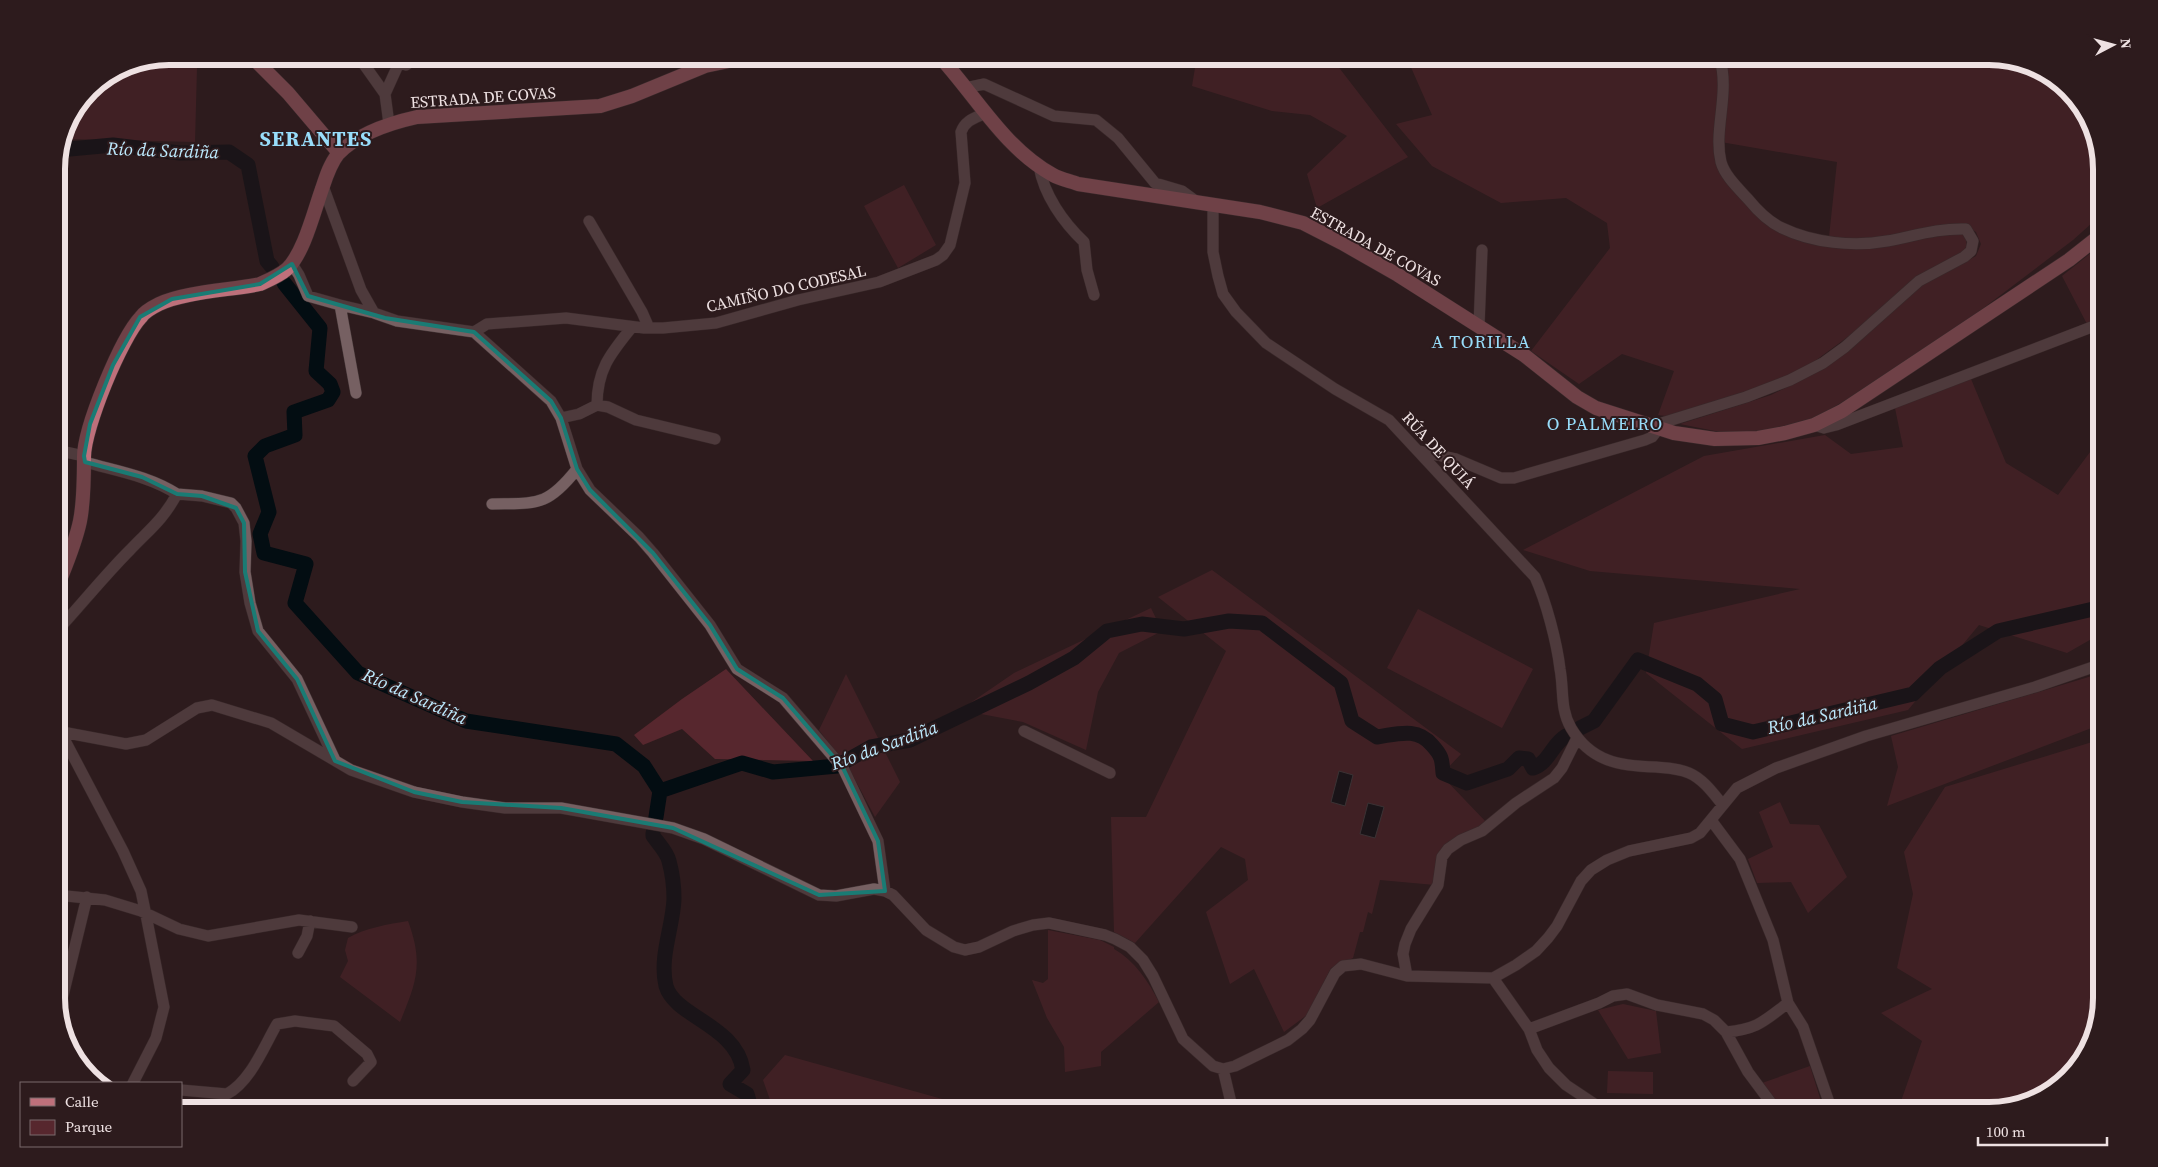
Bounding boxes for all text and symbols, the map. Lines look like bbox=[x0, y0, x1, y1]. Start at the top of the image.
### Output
north arrow bbox=[2088, 20, 2138, 70]
text: N bbox=[2115, 38, 2136, 50]
street label: ESTRADA DE COVAS bbox=[409, 81, 557, 113]
district label: SERANTES bbox=[260, 124, 372, 153]
water label: Río da Sardiña bbox=[106, 136, 220, 164]
street label: ESTRADA DE COVAS bbox=[1307, 201, 1445, 291]
street label: CAMIÑO DO CODESAL bbox=[704, 259, 868, 317]
district label: A TORILLA bbox=[1431, 329, 1531, 354]
street label: RÚA DE QUIÁ bbox=[1398, 407, 1481, 494]
district label: O PALMEIRO bbox=[1547, 411, 1663, 436]
water label: Río da Sardiña bbox=[358, 661, 472, 730]
water label: Río da Sardiña bbox=[1764, 690, 1880, 740]
water label: Río da Sardiña bbox=[826, 714, 941, 776]
legend bbox=[20, 1082, 182, 1147]
text: Calle bbox=[65, 1091, 99, 1112]
scale bar bbox=[1978, 1114, 2107, 1146]
text: Parque bbox=[65, 1116, 113, 1137]
text: 100 m bbox=[1986, 1121, 2026, 1142]

